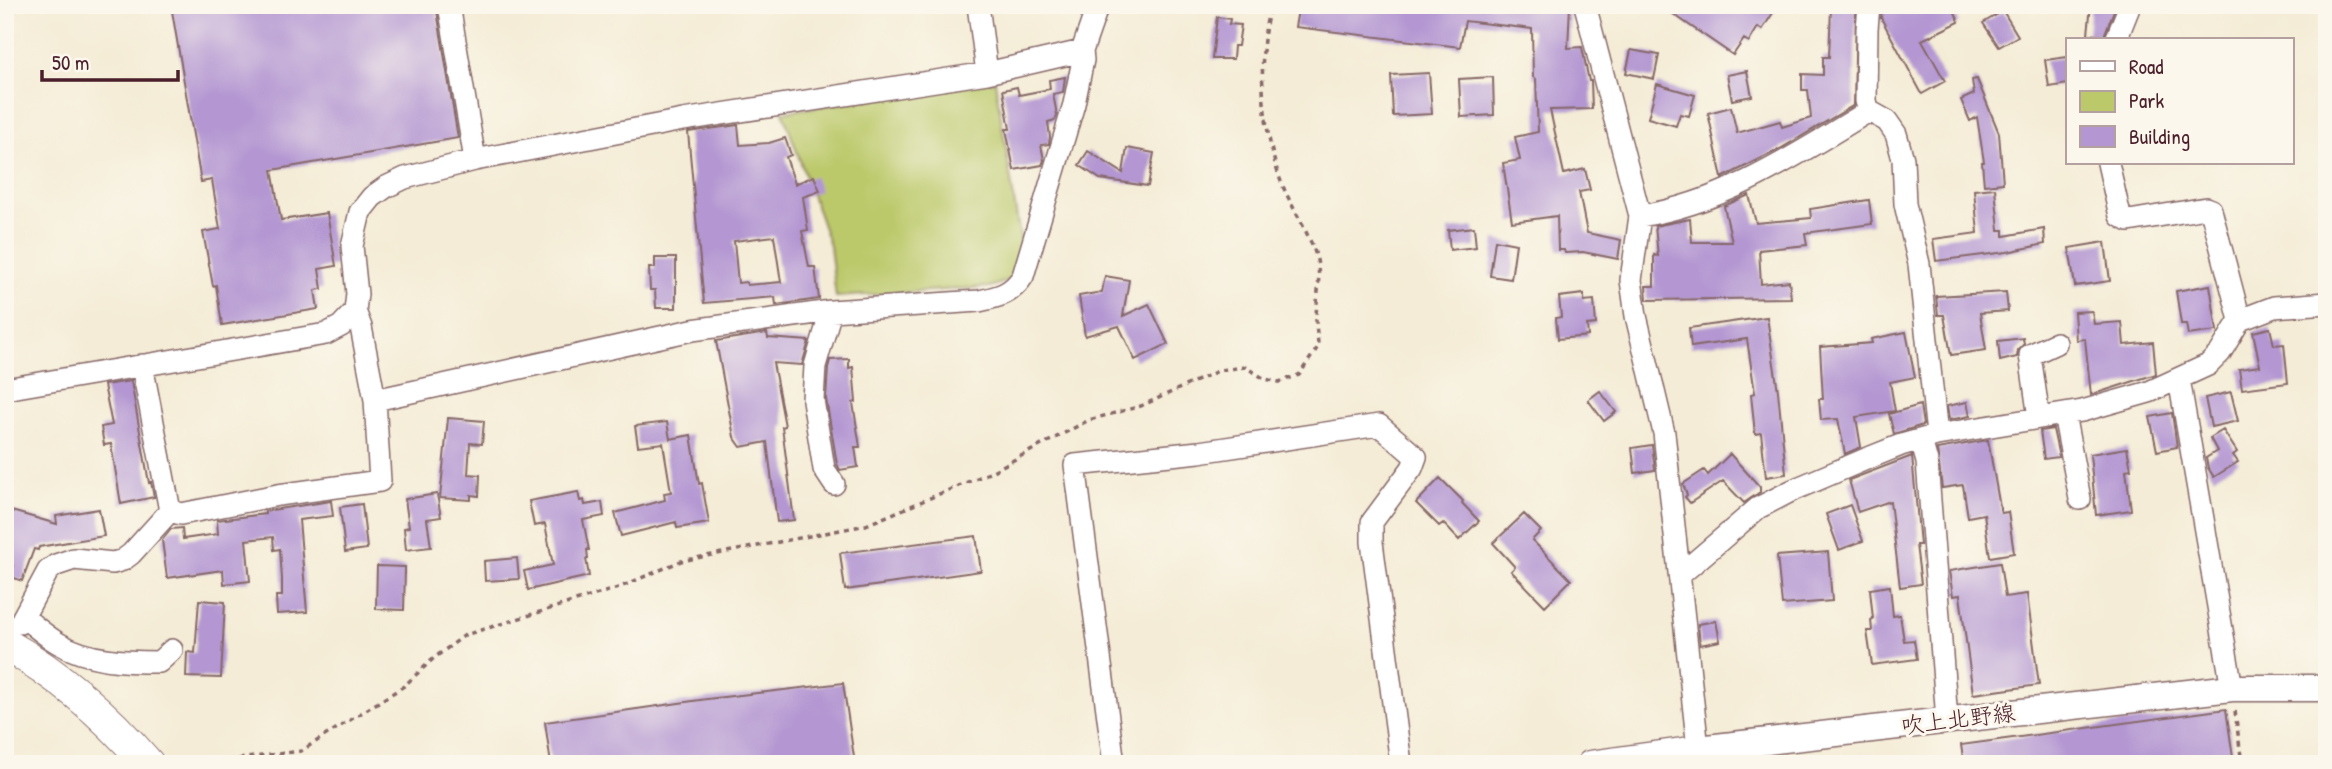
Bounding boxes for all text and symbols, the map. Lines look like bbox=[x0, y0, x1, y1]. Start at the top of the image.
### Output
scale bar bbox=[42, 38, 178, 82]
legend bbox=[2066, 38, 2294, 164]
text: 50 m bbox=[52, 48, 89, 77]
text: Road bbox=[2129, 52, 2163, 81]
text: Park bbox=[2129, 86, 2164, 115]
text: Building bbox=[2129, 122, 2190, 151]
street label: 吹上北野線 bbox=[1899, 696, 2017, 741]

